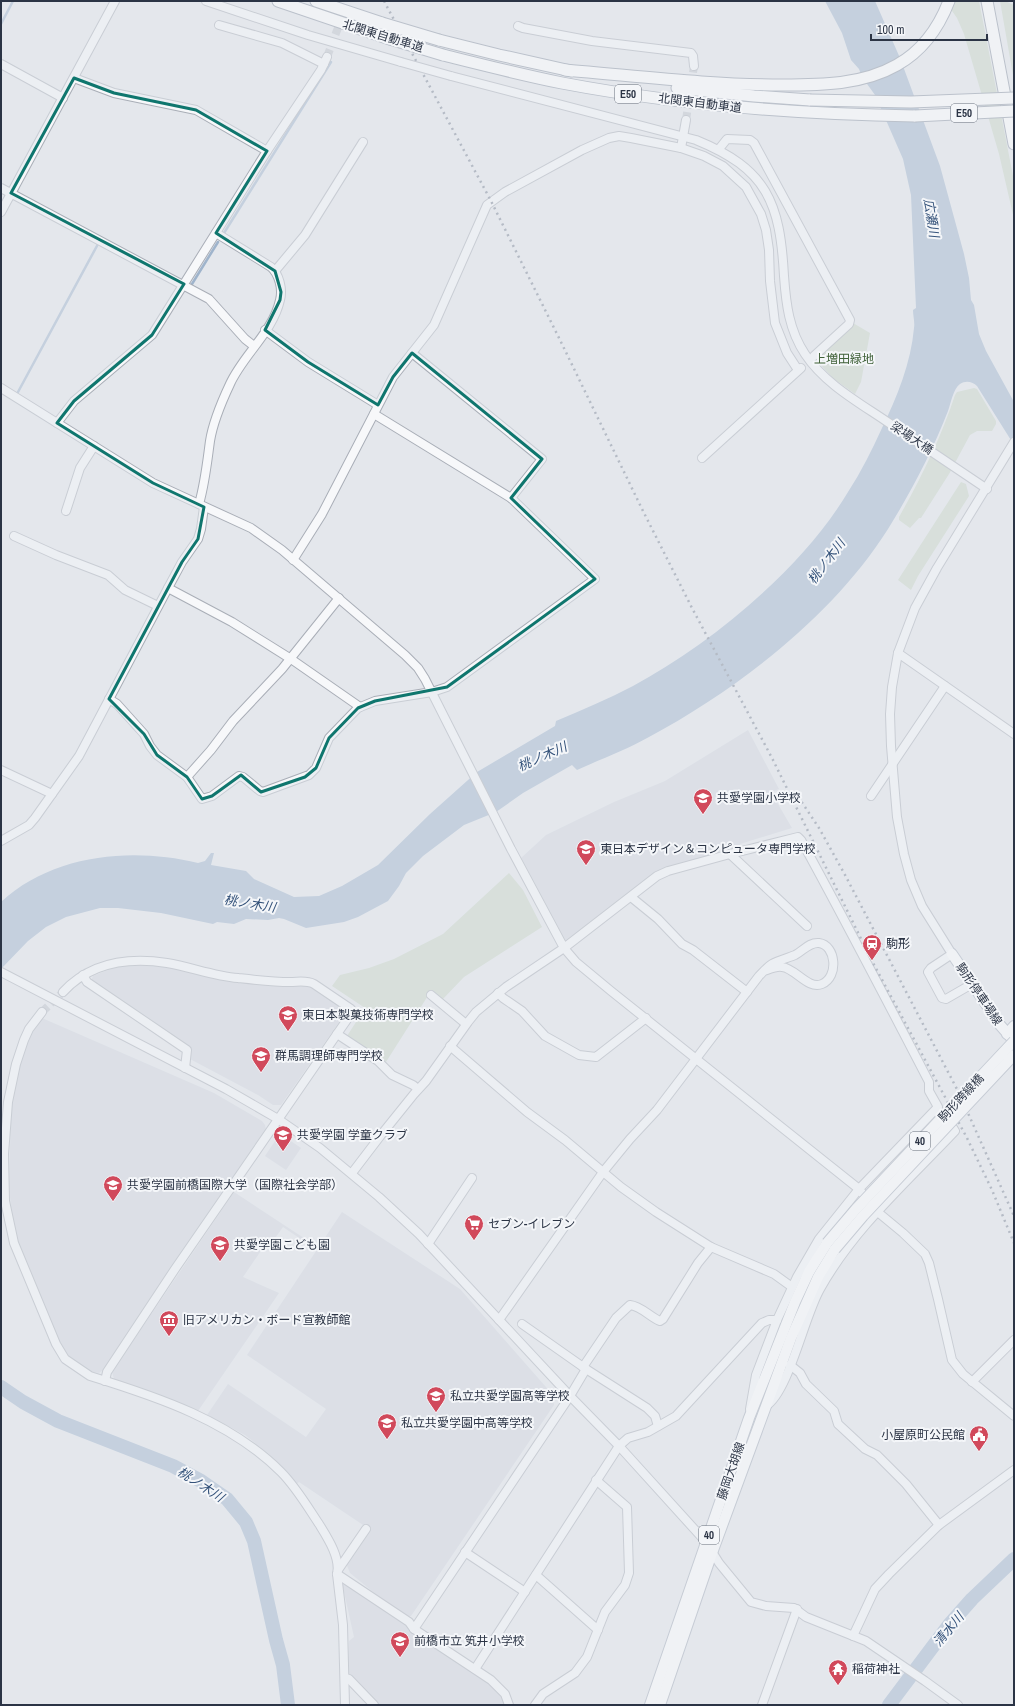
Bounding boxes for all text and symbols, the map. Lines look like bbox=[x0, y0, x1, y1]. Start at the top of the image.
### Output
street label: 北関東自動車道 bbox=[340, 16, 426, 56]
scale bar bbox=[871, 16, 987, 42]
text: 100 m bbox=[877, 22, 904, 38]
road number: E50 bbox=[615, 85, 641, 103]
street label: 北関東自動車道 bbox=[657, 90, 743, 116]
road number: E50 bbox=[951, 104, 977, 122]
water label: 広瀬川 bbox=[920, 197, 943, 241]
park label: 上増田緑地 bbox=[814, 351, 874, 367]
street label: 梁場大橋 bbox=[888, 418, 936, 458]
water label: 桃ノ木川 bbox=[804, 534, 850, 587]
water label: 桃ノ木川 bbox=[515, 737, 571, 775]
school or university icon: 共愛学園小学校 bbox=[692, 787, 714, 815]
place label: 共愛学園小学校 bbox=[717, 790, 801, 806]
school or university icon: 東日本デザイン＆コンピュータ専門学校 bbox=[575, 838, 597, 866]
place label: 東日本デザイン＆コンピュータ専門学校 bbox=[600, 841, 816, 857]
water label: 桃ノ木川 bbox=[223, 891, 279, 916]
station icon: 駒形 bbox=[861, 933, 883, 961]
place label: 駒形 bbox=[886, 936, 910, 952]
street label: 駒形停車場線 bbox=[952, 960, 1006, 1028]
school or university icon: 東日本製菓技術専門学校 bbox=[277, 1004, 299, 1032]
place label: 東日本製菓技術専門学校 bbox=[302, 1007, 434, 1023]
school or university icon: 群馬調理師専門学校 bbox=[250, 1045, 272, 1073]
place label: 群馬調理師専門学校 bbox=[275, 1048, 383, 1064]
street label: 駒形跨線橋 bbox=[935, 1071, 987, 1125]
school or university icon: 共愛学園 学童クラブ bbox=[272, 1124, 294, 1152]
place label: 共愛学園 学童クラブ bbox=[297, 1127, 408, 1143]
road number: 40 bbox=[910, 1132, 930, 1150]
school or university icon: 共愛学園前橋国際大学（国際社会学部） bbox=[102, 1174, 124, 1202]
place label: 共愛学園前橋国際大学（国際社会学部） bbox=[127, 1177, 343, 1193]
supermarket icon: セブン-イレブン bbox=[463, 1213, 485, 1241]
place label: セブン-イレブン bbox=[488, 1216, 575, 1232]
school or university icon: 共愛学園こども園 bbox=[209, 1234, 231, 1262]
place label: 共愛学園こども園 bbox=[234, 1237, 330, 1253]
museum icon: 旧アメリカン・ボード宣教師館 bbox=[158, 1309, 180, 1337]
place label: 旧アメリカン・ボード宣教師館 bbox=[183, 1312, 350, 1328]
school or university icon: 私立共愛学園高等学校 bbox=[425, 1385, 447, 1413]
place label: 私立共愛学園高等学校 bbox=[450, 1388, 570, 1404]
school or university icon: 私立共愛学園中高等学校 bbox=[376, 1412, 398, 1440]
place label: 私立共愛学園中高等学校 bbox=[401, 1415, 533, 1431]
public building icon: 小屋原町公民館 bbox=[968, 1424, 990, 1452]
place label: 小屋原町公民館 bbox=[881, 1427, 965, 1443]
street label: 藤岡大胡線 bbox=[714, 1440, 748, 1502]
water label: 桃ノ木川 bbox=[174, 1463, 229, 1507]
road number: 40 bbox=[699, 1526, 719, 1544]
water label: 清水川 bbox=[929, 1607, 969, 1650]
school or university icon: 前橋市立 笂井小学校 bbox=[389, 1630, 411, 1658]
place label: 前橋市立 笂井小学校 bbox=[414, 1633, 525, 1649]
temple icon: 稲荷神社 bbox=[827, 1658, 849, 1686]
place label: 稲荷神社 bbox=[852, 1661, 900, 1677]

